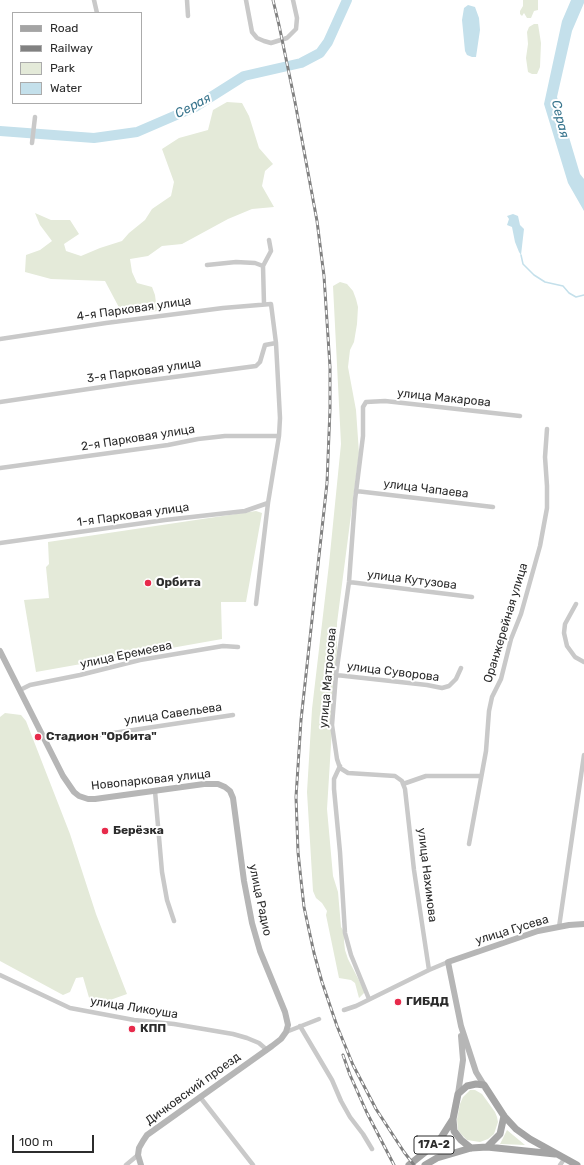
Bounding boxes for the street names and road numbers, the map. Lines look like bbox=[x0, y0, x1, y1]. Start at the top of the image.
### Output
street label: 4-я Парковая улица bbox=[76, 294, 192, 324]
street label: 3-я Парковая улица bbox=[86, 356, 202, 386]
street label: улица Макарова bbox=[396, 386, 492, 410]
street label: 2-я Парковая улица bbox=[80, 422, 196, 454]
street label: улица Чапаева bbox=[383, 477, 469, 501]
street label: 1-я Парковая улица bbox=[76, 500, 190, 530]
street label: Оранжерейная улица bbox=[481, 561, 531, 685]
street label: улица Кутузова bbox=[366, 567, 458, 593]
street label: улица Матросова bbox=[316, 627, 340, 729]
street label: улица Еремеева bbox=[79, 638, 173, 672]
street label: улица Суворова bbox=[346, 659, 440, 685]
street label: улица Савельева bbox=[123, 700, 223, 728]
street label: Новопарковая улица bbox=[90, 767, 212, 793]
street label: улица Нахимова bbox=[414, 827, 440, 923]
street label: улица Радио bbox=[245, 863, 275, 937]
street label: улица Гусева bbox=[474, 912, 550, 948]
street label: улица Ликоуша bbox=[89, 994, 179, 1022]
street label: Дичковский проезд bbox=[143, 1050, 243, 1128]
road number: 17А-2 bbox=[414, 1136, 454, 1154]

